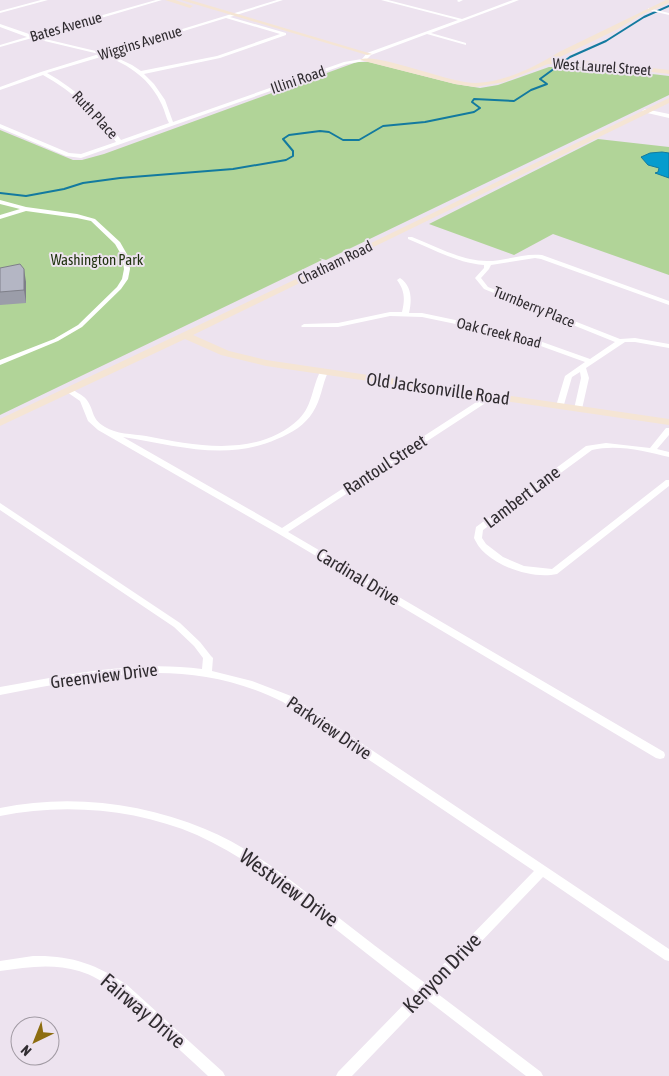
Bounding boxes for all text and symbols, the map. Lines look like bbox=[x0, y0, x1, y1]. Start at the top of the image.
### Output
street label: Bates Avenue bbox=[28, 8, 104, 45]
street label: Wiggins Avenue bbox=[96, 22, 184, 63]
street label: West Laurel Street bbox=[552, 55, 652, 78]
street label: Illini Road bbox=[268, 62, 327, 97]
street label: Ruth Place bbox=[69, 87, 122, 142]
street label: Chatham Road bbox=[295, 237, 375, 288]
park label: Washington Park bbox=[51, 251, 144, 268]
street label: Turnberry Place bbox=[491, 282, 578, 331]
street label: Oak Creek Road bbox=[455, 314, 543, 351]
street label: Old Jacksonville Road bbox=[365, 368, 511, 409]
street label: Rantoul Street bbox=[339, 430, 430, 499]
street label: Lambert Lane bbox=[479, 461, 564, 532]
street label: Cardinal Drive bbox=[313, 543, 404, 610]
street label: Greenview Drive bbox=[49, 659, 159, 692]
street label: Parkview Drive bbox=[283, 692, 376, 764]
street label: Westview Drive bbox=[235, 843, 344, 931]
street label: Kenyon Drive bbox=[397, 927, 485, 1017]
street label: Fairway Drive bbox=[96, 968, 191, 1053]
north arrow bbox=[10, 1016, 60, 1066]
text: N bbox=[18, 1042, 35, 1059]

